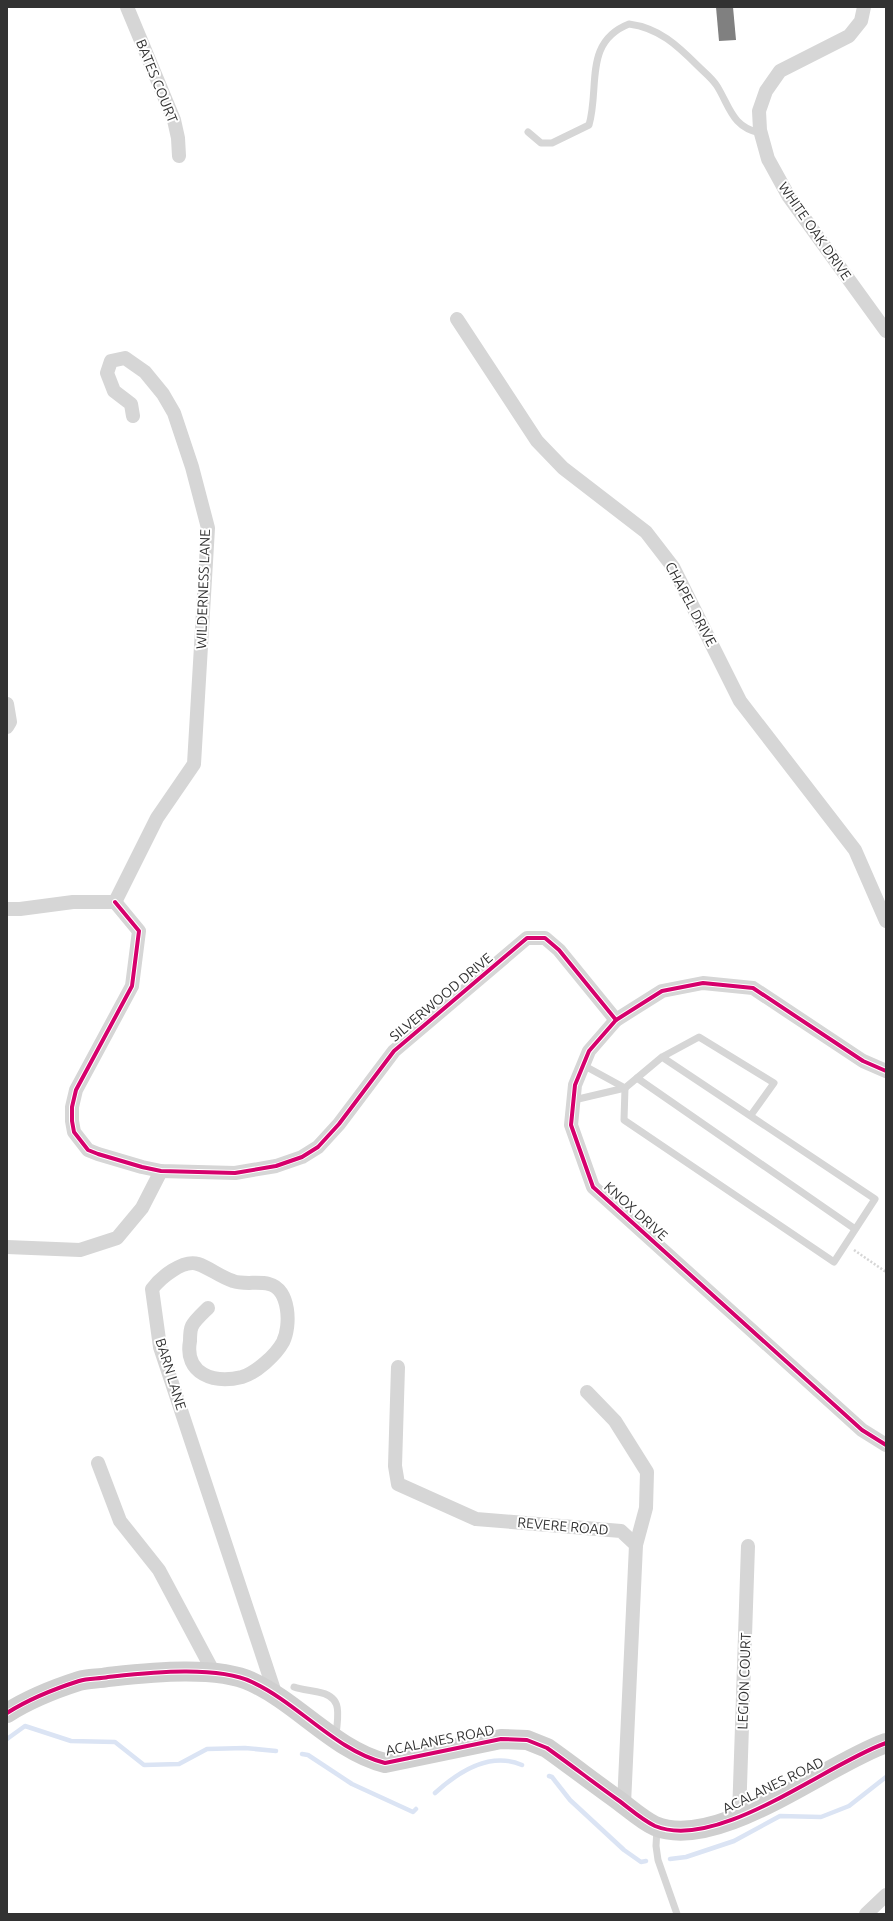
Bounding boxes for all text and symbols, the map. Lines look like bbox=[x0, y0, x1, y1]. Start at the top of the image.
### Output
street label: BATES COURT bbox=[133, 37, 181, 125]
street label: WHITE OAK DRIVE bbox=[775, 179, 855, 283]
street label: WILDERNESS LANE bbox=[193, 528, 213, 649]
street label: CHAPEL DRIVE bbox=[662, 559, 720, 649]
street label: SILVERWOOD DRIVE bbox=[386, 949, 496, 1045]
street label: KNOX DRIVE bbox=[601, 1178, 671, 1244]
street label: BARN LANE bbox=[152, 1336, 190, 1412]
street label: REVERE ROAD bbox=[517, 1514, 609, 1538]
street label: LEGION COURT bbox=[734, 1632, 754, 1730]
street label: ACALANES ROAD bbox=[384, 1722, 496, 1758]
street label: ACALANES ROAD bbox=[720, 1754, 826, 1816]

